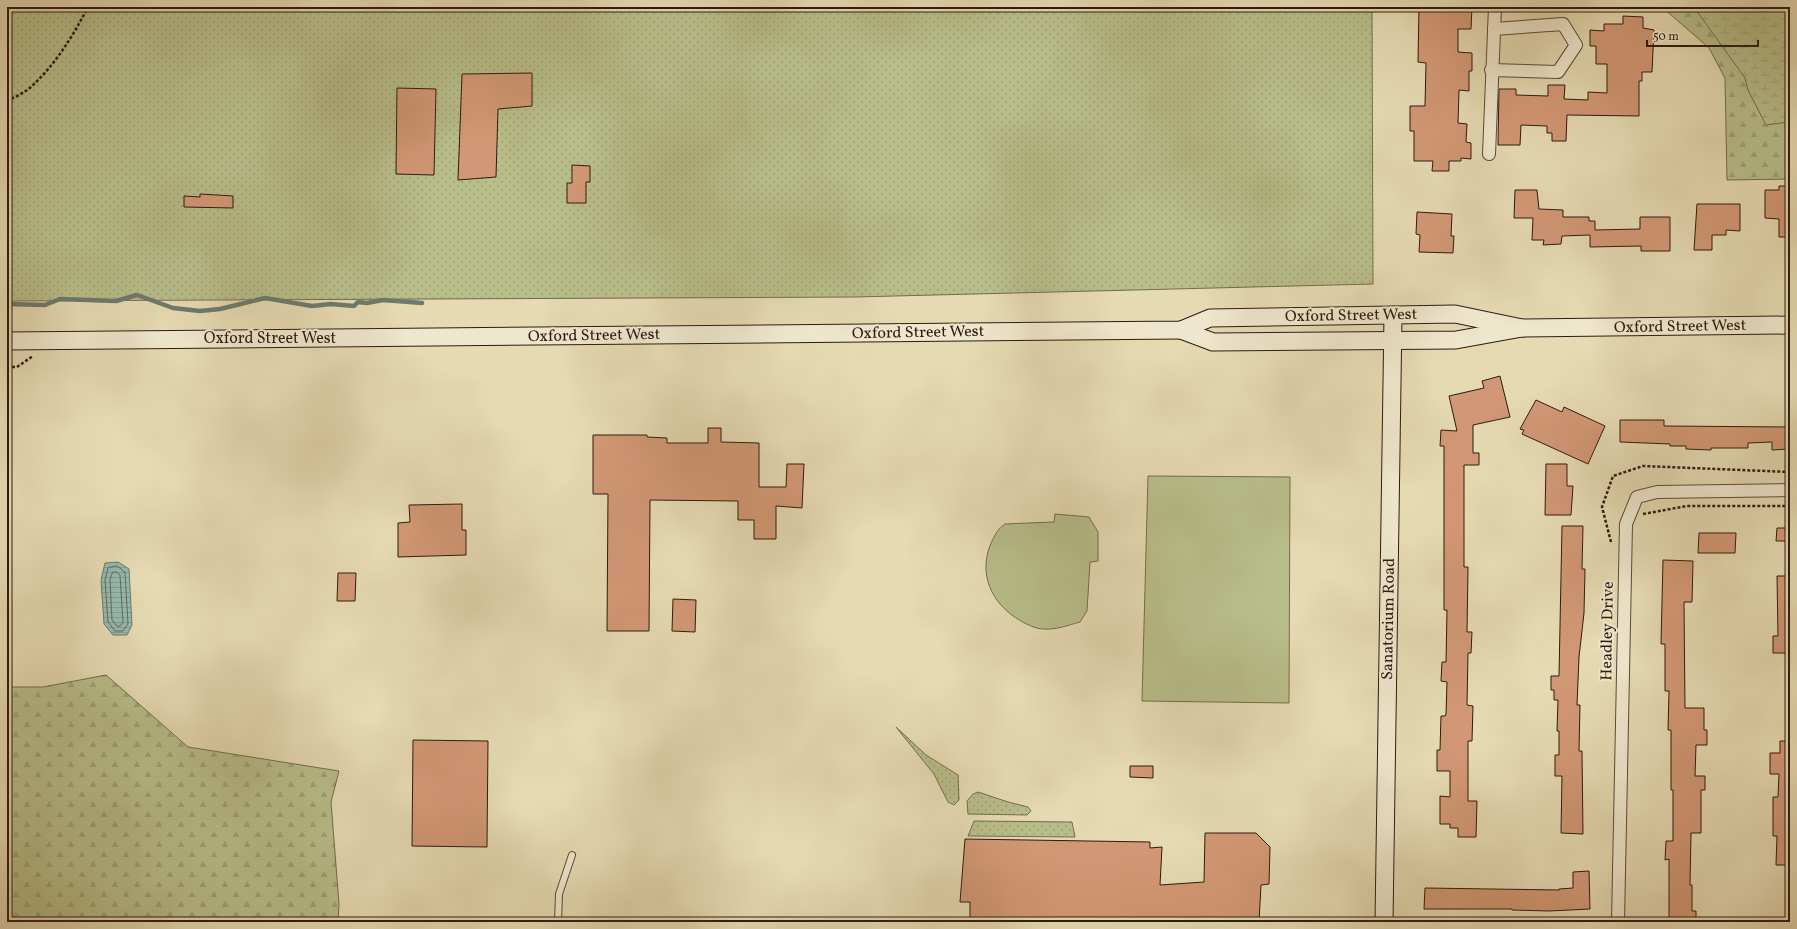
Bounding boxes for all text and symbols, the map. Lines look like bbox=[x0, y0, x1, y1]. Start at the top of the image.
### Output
scale bar bbox=[1647, 22, 1758, 48]
text: 50 m bbox=[1653, 29, 1679, 45]
street label: Oxford Street West bbox=[1285, 304, 1418, 328]
street label: Oxford Street West bbox=[1614, 315, 1747, 339]
street label: Oxford Street West bbox=[852, 321, 985, 345]
street label: Oxford Street West bbox=[528, 324, 661, 348]
street label: Oxford Street West bbox=[204, 328, 337, 350]
street label: Sanatorium Road bbox=[1377, 558, 1401, 680]
street label: Headley Drive bbox=[1596, 581, 1620, 681]

